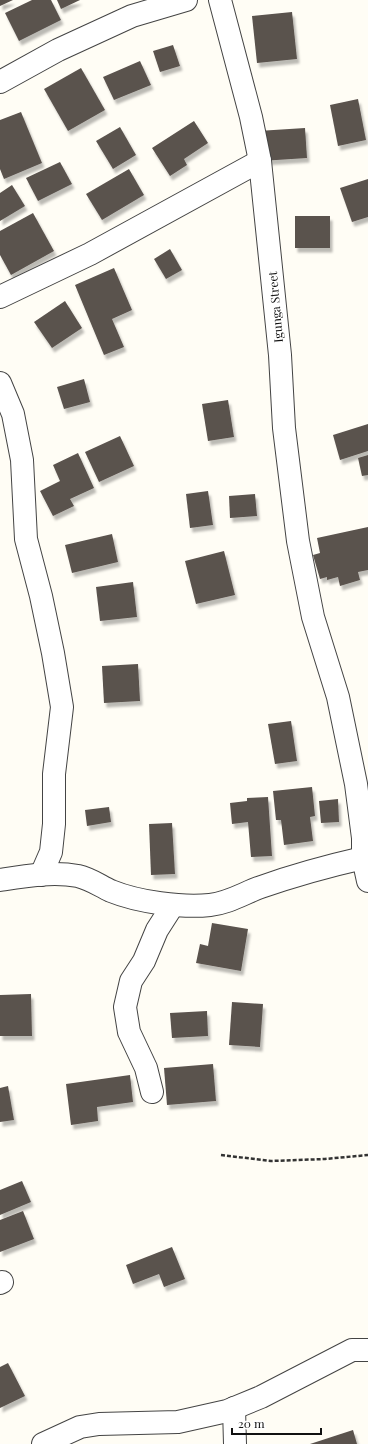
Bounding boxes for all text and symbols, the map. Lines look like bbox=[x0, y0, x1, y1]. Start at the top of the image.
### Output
street label: Igunga Street bbox=[264, 270, 286, 343]
scale bar bbox=[232, 1410, 321, 1436]
text: 20 m bbox=[238, 1415, 265, 1431]

